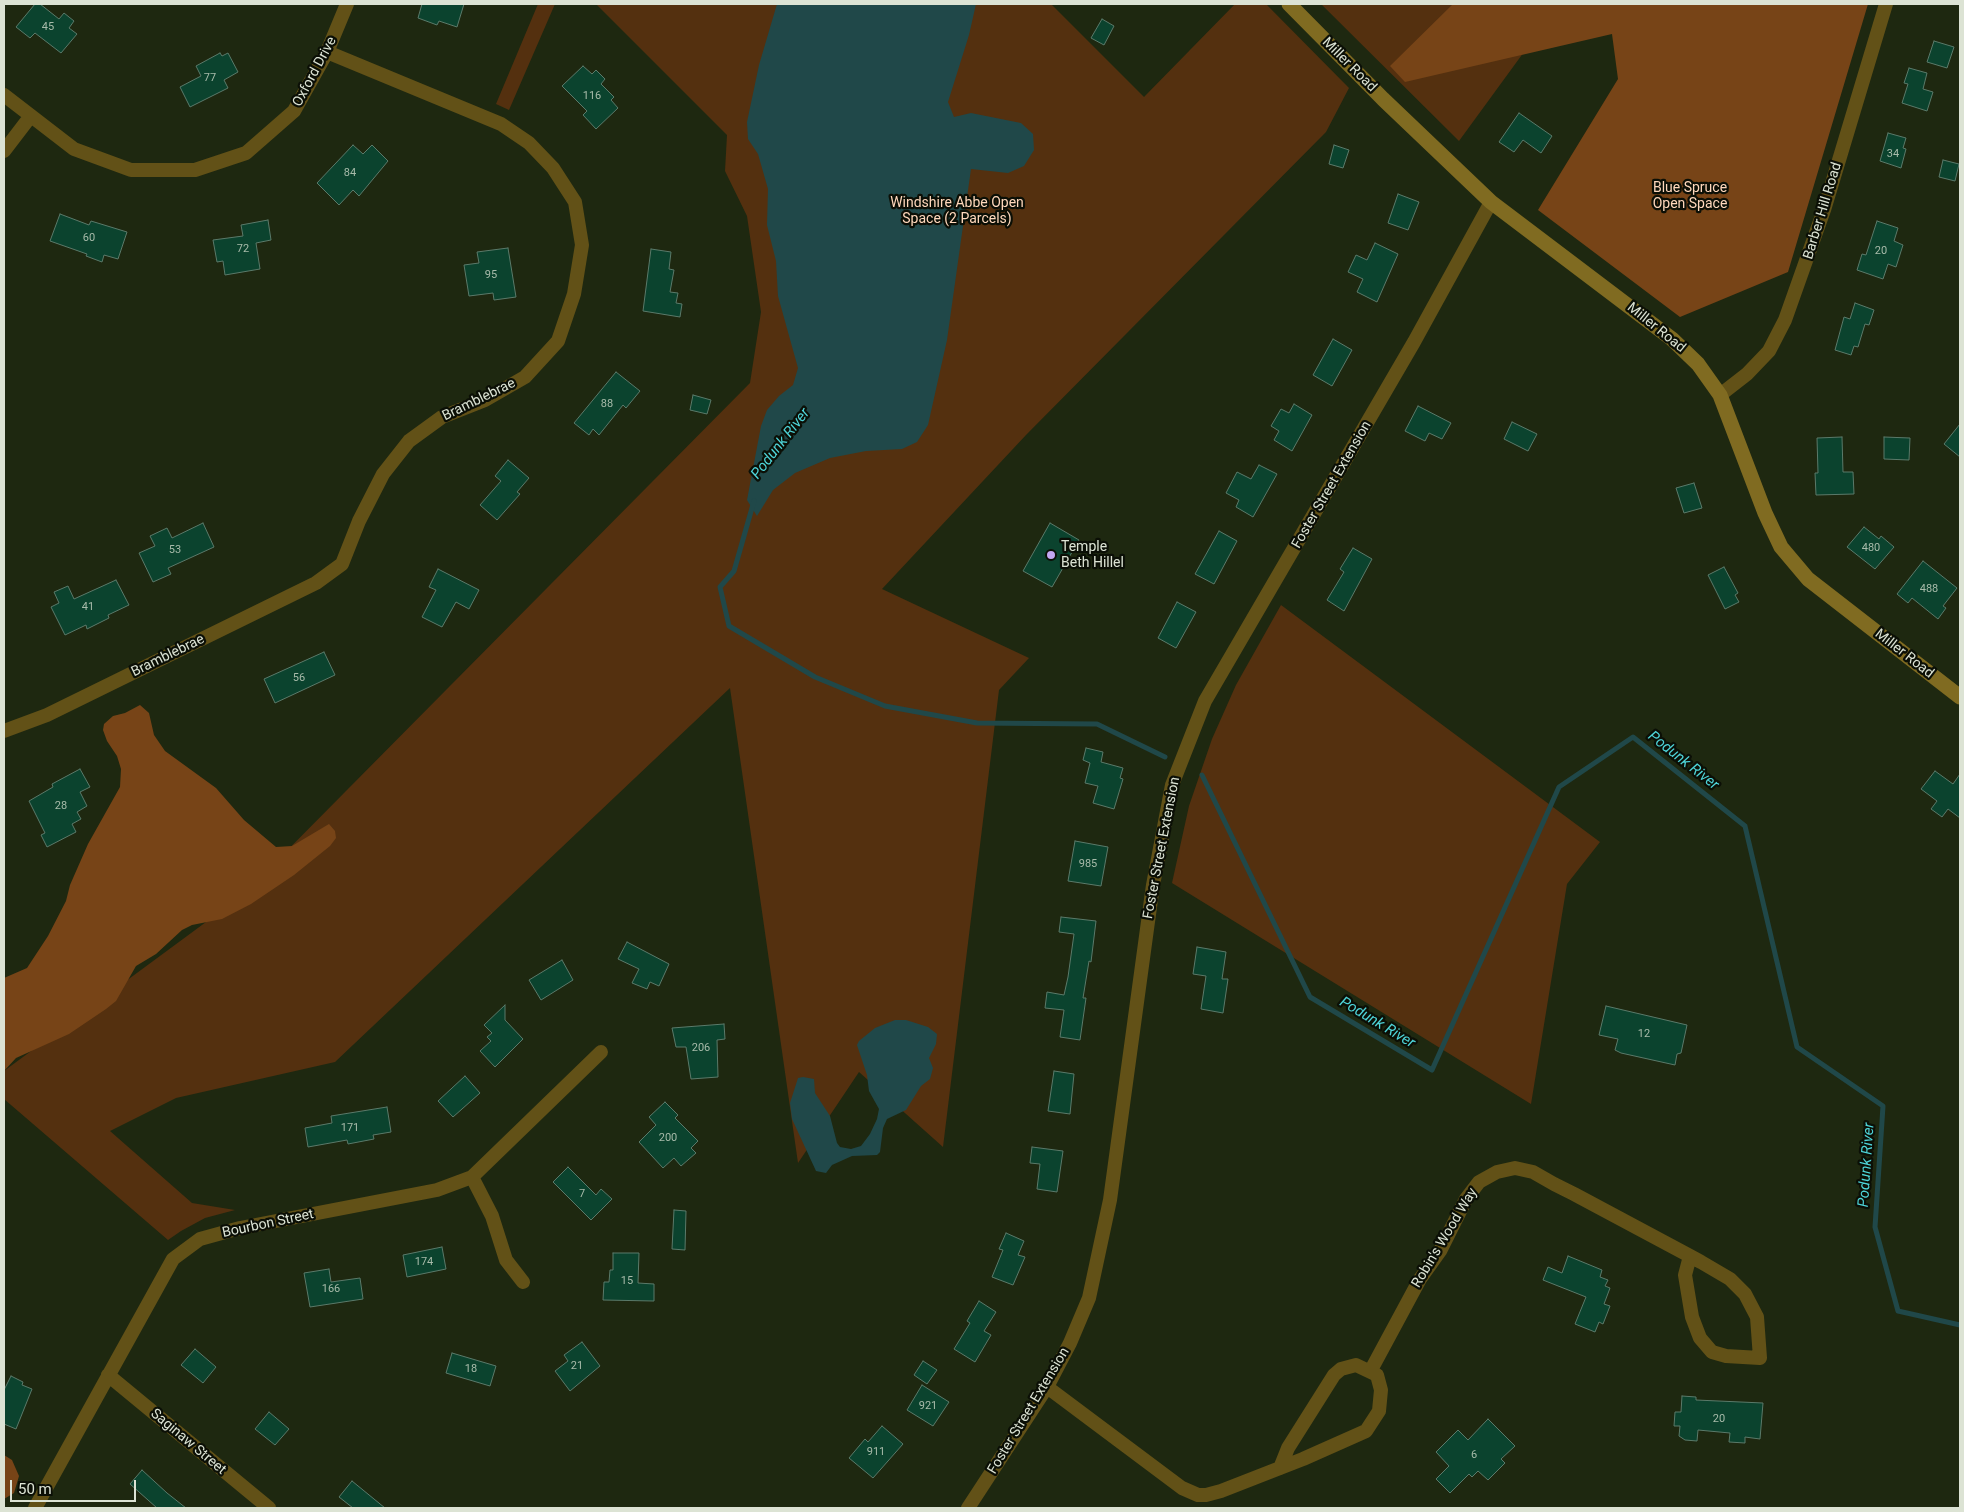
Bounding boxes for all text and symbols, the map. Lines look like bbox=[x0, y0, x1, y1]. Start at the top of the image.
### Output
house number: 45 bbox=[42, 20, 54, 34]
street label: Oxford Drive bbox=[290, 34, 340, 110]
street label: Miller Road bbox=[1318, 34, 1380, 96]
house number: 77 bbox=[204, 71, 216, 85]
house number: 116 bbox=[583, 89, 601, 103]
house number: 34 bbox=[1887, 147, 1899, 161]
street label: Barber Hill Road bbox=[1800, 161, 1846, 261]
house number: 84 bbox=[344, 166, 356, 180]
park label: Blue Spruce Open Space bbox=[1653, 180, 1727, 212]
park label: Windshire Abbe Open Space (2 Parcels) bbox=[890, 195, 1024, 228]
house number: 60 bbox=[83, 231, 95, 245]
house number: 72 bbox=[237, 242, 249, 256]
house number: 20 bbox=[1875, 244, 1887, 258]
house number: 95 bbox=[485, 268, 497, 282]
street label: Miller Road bbox=[1623, 299, 1689, 357]
street label: Bramblebrae bbox=[440, 375, 518, 425]
house number: 88 bbox=[601, 397, 613, 411]
water label: Podunk River bbox=[748, 405, 814, 483]
street label: Foster Street Extension bbox=[1289, 418, 1375, 552]
place label: Temple Beth Hillel bbox=[1061, 539, 1124, 572]
house number: 480 bbox=[1862, 541, 1880, 555]
house number: 53 bbox=[169, 543, 181, 557]
marker: Temple Beth Hillel bbox=[1045, 549, 1057, 561]
house number: 488 bbox=[1920, 582, 1938, 596]
house number: 41 bbox=[82, 600, 94, 614]
street label: Miller Road bbox=[1871, 626, 1937, 682]
street label: Bramblebrae bbox=[129, 631, 207, 681]
house number: 56 bbox=[293, 671, 305, 685]
water label: Podunk River bbox=[1644, 728, 1722, 794]
street label: Foster Street Extension bbox=[1140, 776, 1184, 920]
house number: 28 bbox=[55, 799, 67, 813]
house number: 985 bbox=[1079, 857, 1097, 871]
water label: Podunk River bbox=[1336, 993, 1418, 1053]
house number: 12 bbox=[1638, 1027, 1650, 1041]
house number: 206 bbox=[692, 1041, 710, 1055]
house number: 171 bbox=[341, 1121, 359, 1135]
water label: Podunk River bbox=[1855, 1122, 1879, 1208]
house number: 200 bbox=[659, 1131, 677, 1145]
street label: Robin's Wood Way bbox=[1409, 1185, 1481, 1291]
house number: 7 bbox=[579, 1187, 585, 1201]
street label: Bourbon Street bbox=[221, 1206, 315, 1242]
house number: 174 bbox=[415, 1255, 433, 1269]
house number: 15 bbox=[621, 1274, 633, 1288]
house number: 166 bbox=[322, 1282, 340, 1296]
street label: Foster Street Extension bbox=[985, 1345, 1073, 1477]
house number: 21 bbox=[571, 1359, 583, 1373]
house number: 18 bbox=[465, 1362, 477, 1376]
house number: 921 bbox=[919, 1399, 937, 1413]
street label: Saginaw Street bbox=[147, 1406, 229, 1478]
house number: 20 bbox=[1713, 1412, 1725, 1426]
house number: 911 bbox=[867, 1445, 885, 1459]
house number: 6 bbox=[1471, 1448, 1477, 1462]
scale bar bbox=[12, 1470, 139, 1502]
text: 50 m bbox=[18, 1480, 52, 1498]

